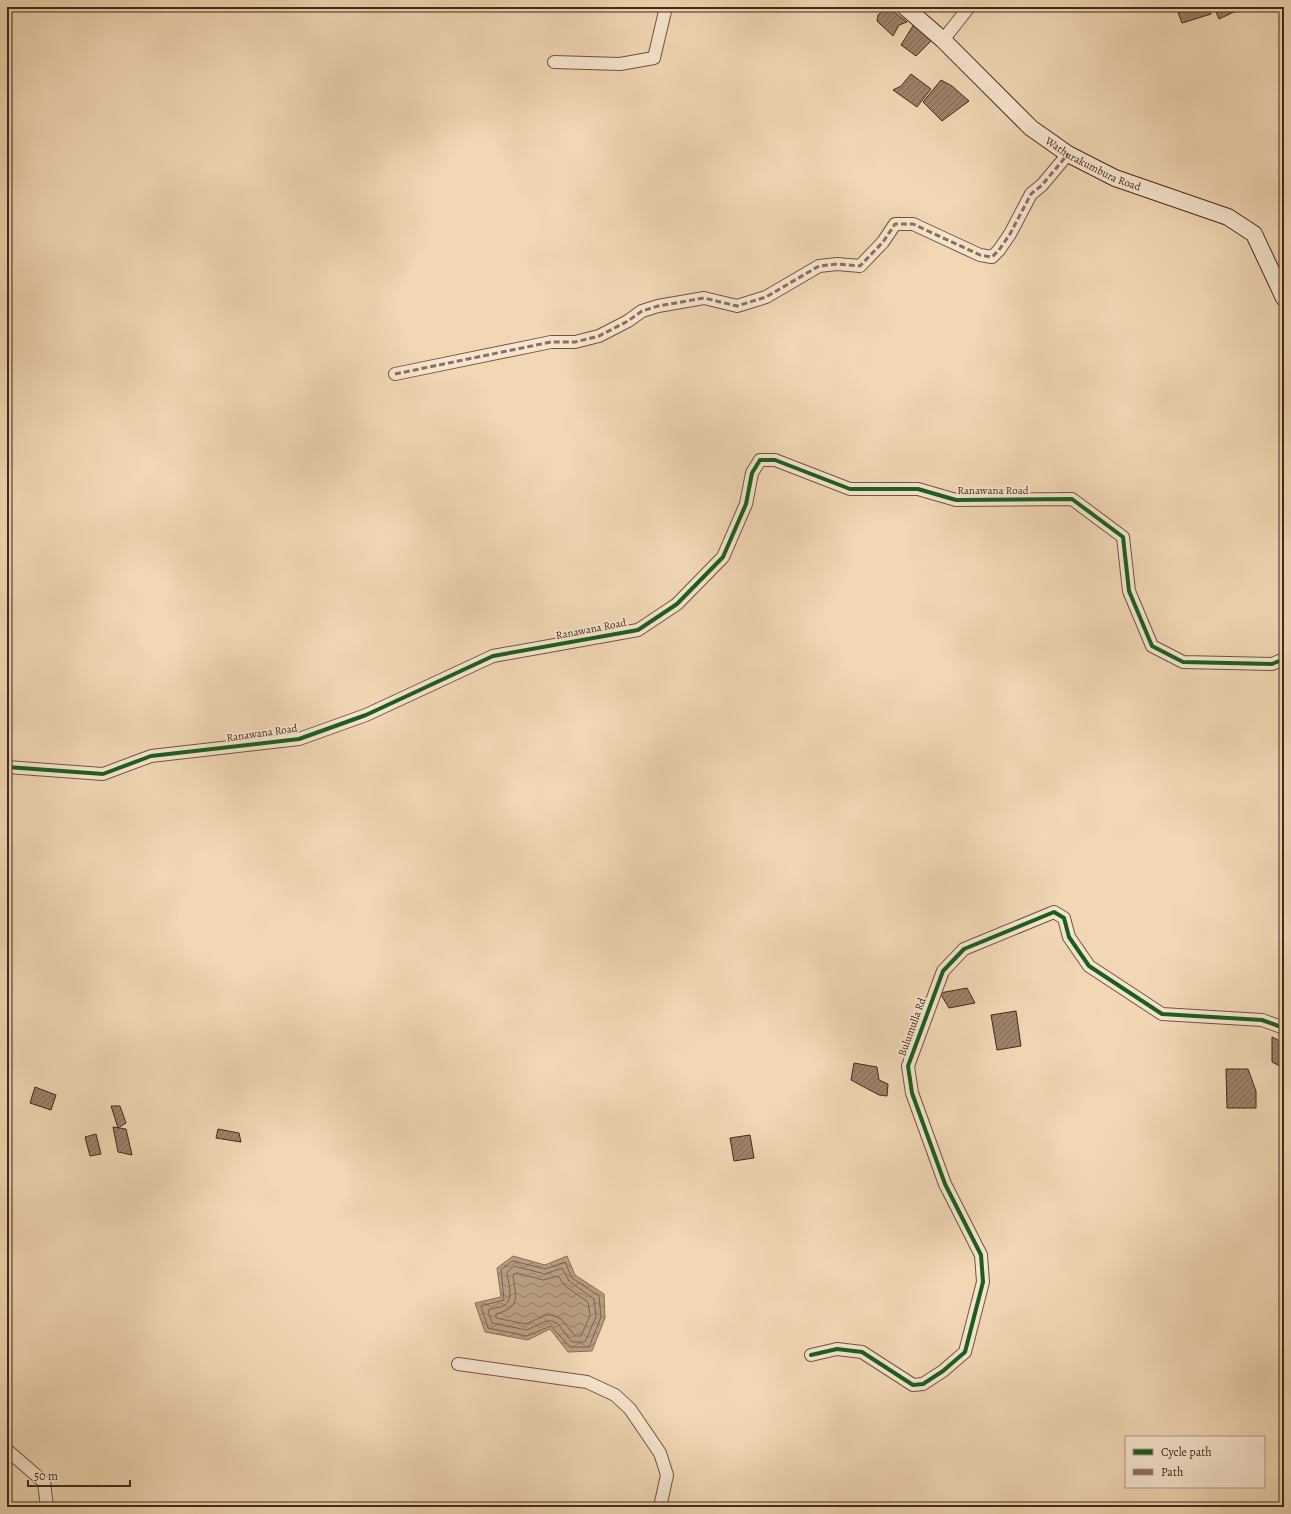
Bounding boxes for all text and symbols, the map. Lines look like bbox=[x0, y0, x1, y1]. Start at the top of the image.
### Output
street label: Wathurakumbura Road bbox=[1042, 132, 1143, 194]
street label: Ranawana Road bbox=[957, 483, 1029, 498]
street label: Ranawana Road bbox=[554, 615, 628, 643]
street label: Ranawana Road bbox=[226, 721, 299, 745]
street label: Bulumulla Rd bbox=[894, 996, 930, 1058]
legend bbox=[1125, 1436, 1265, 1488]
text: Cycle path bbox=[1161, 1444, 1212, 1460]
scale bar bbox=[28, 1462, 130, 1488]
text: Path bbox=[1161, 1464, 1184, 1480]
text: 50 m bbox=[34, 1468, 58, 1484]

